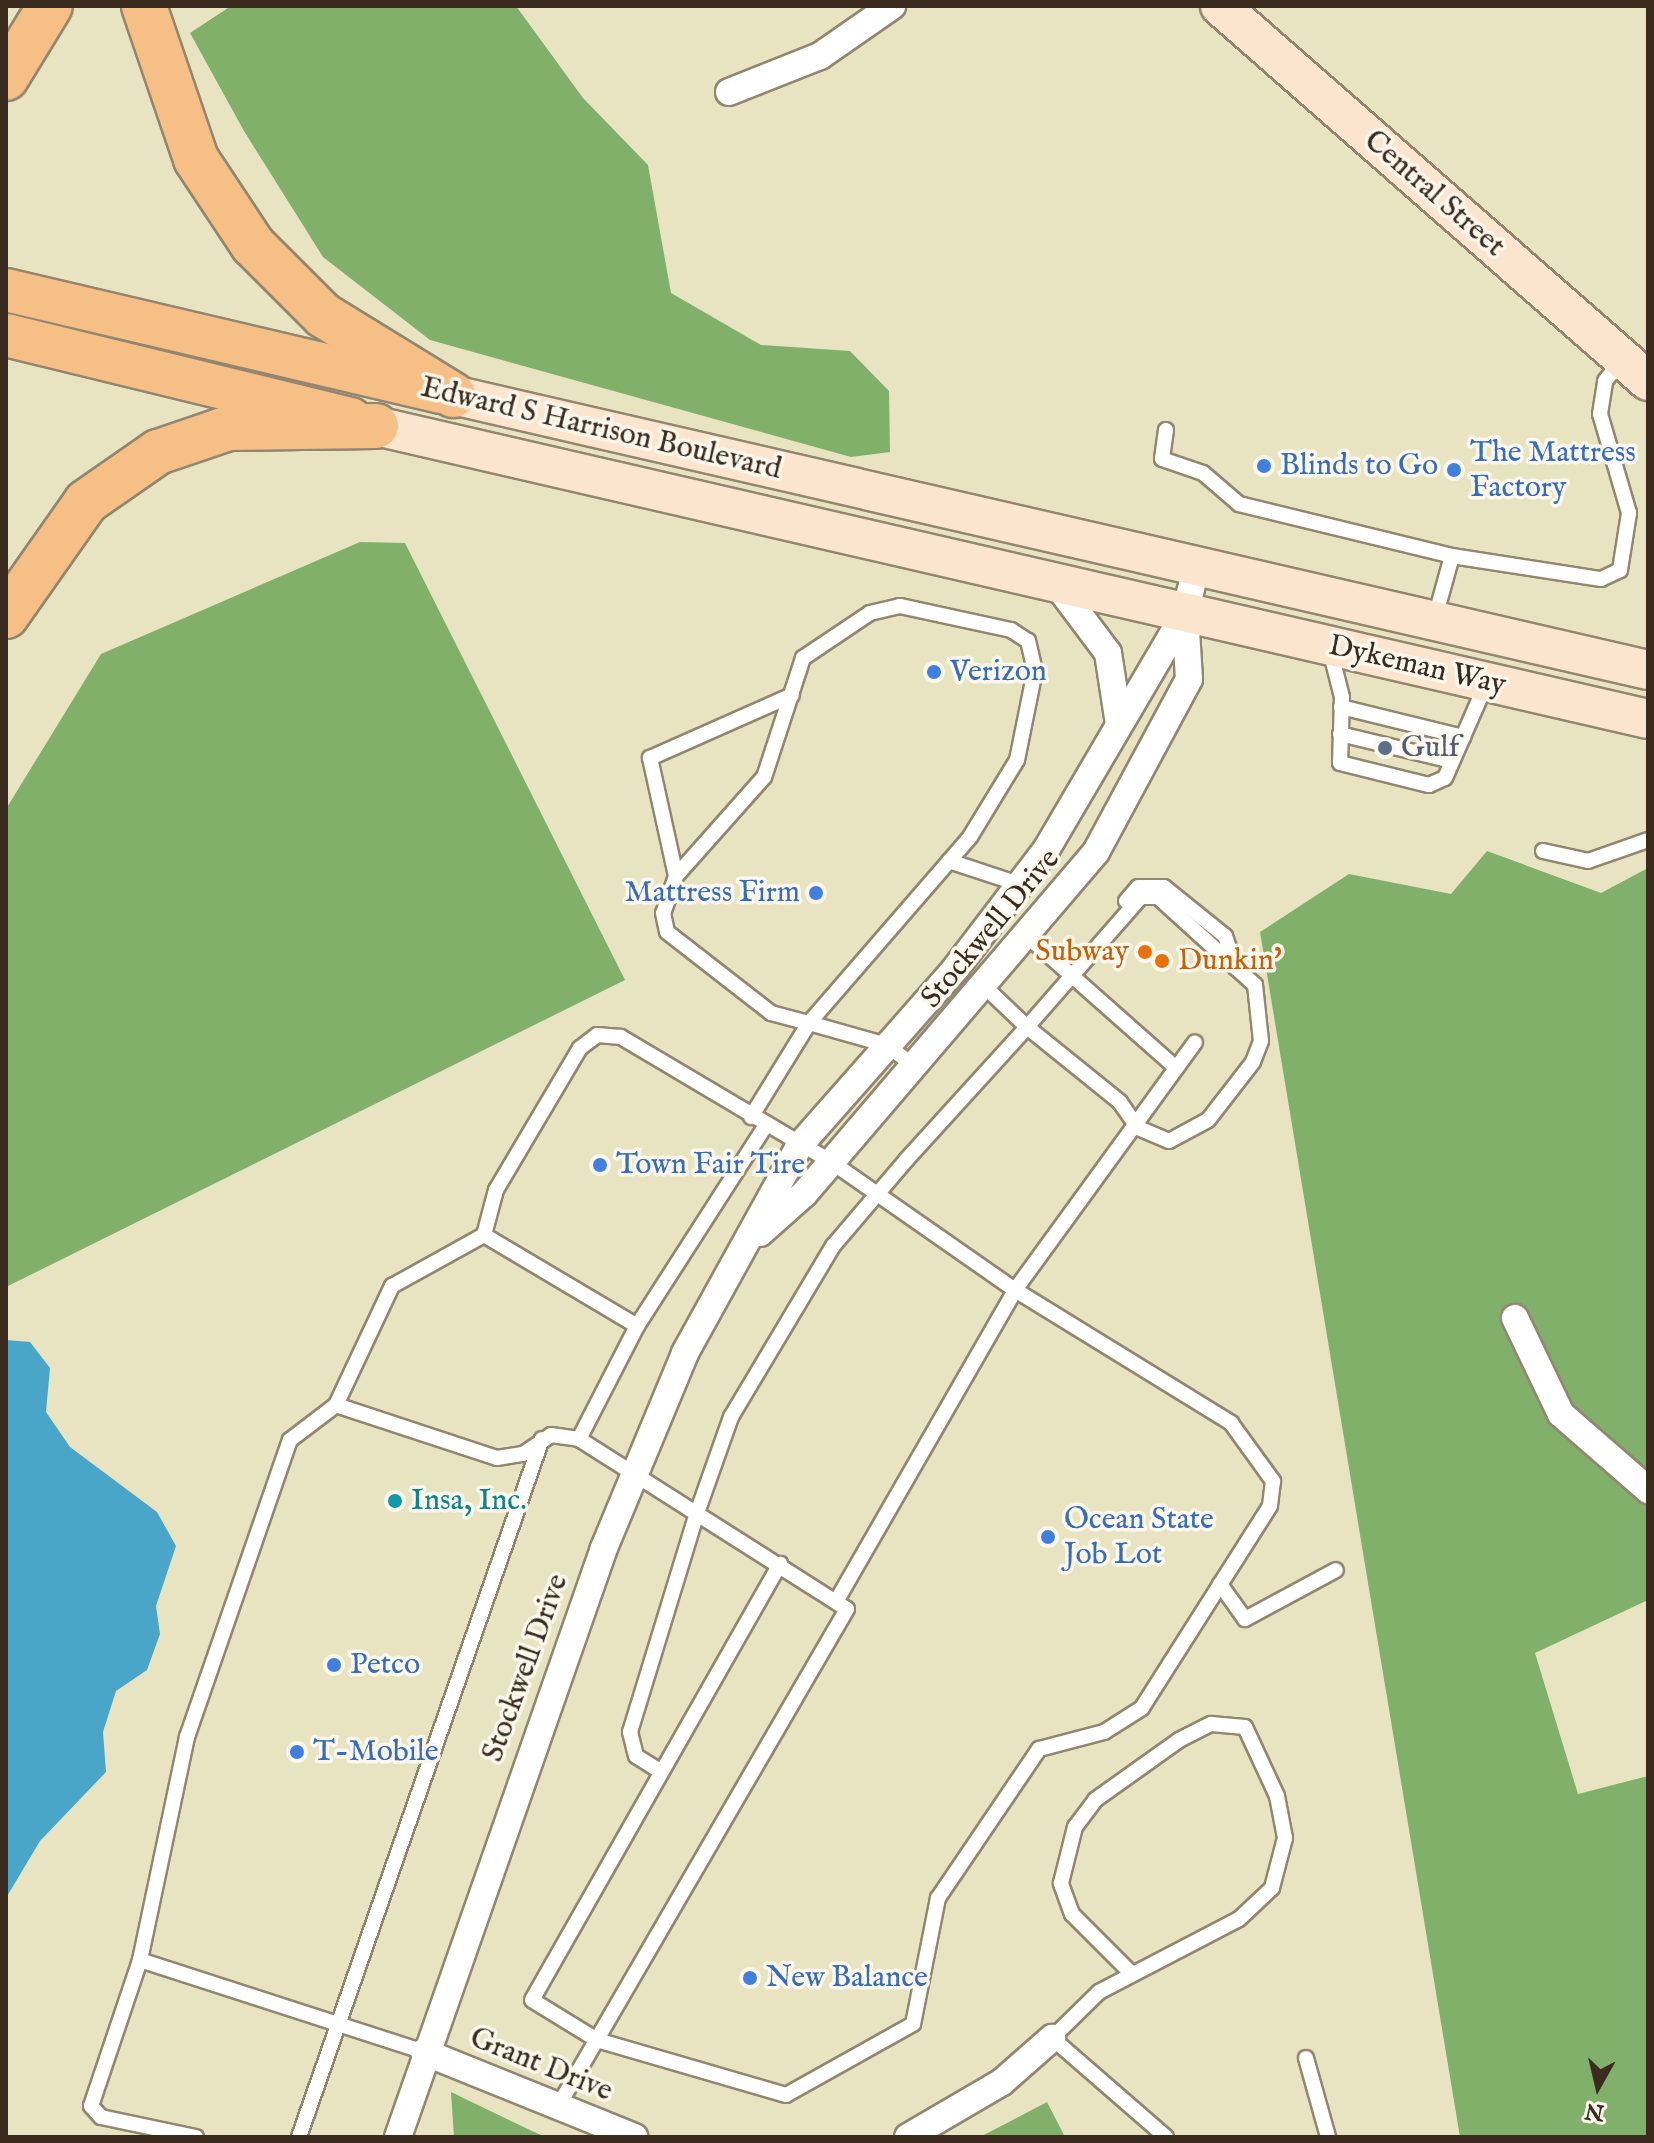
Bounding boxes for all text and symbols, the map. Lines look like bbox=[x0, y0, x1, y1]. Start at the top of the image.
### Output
street label: Central Street bbox=[1356, 123, 1512, 265]
street label: Edward S Harrison Boulevard bbox=[417, 370, 785, 488]
place label: The Mattress Factory bbox=[1470, 435, 1636, 506]
place label: Blinds to Go bbox=[1280, 448, 1438, 484]
marker: Blinds to Go bbox=[1255, 457, 1273, 475]
marker: The Mattress Factory bbox=[1445, 461, 1463, 479]
street label: Dykeman Way bbox=[1325, 628, 1509, 704]
place label: Verizon bbox=[950, 654, 1047, 690]
marker: Verizon bbox=[925, 663, 943, 681]
place label: Gulf bbox=[1401, 730, 1460, 766]
marker: Gulf bbox=[1376, 739, 1394, 757]
street label: Stockwell Drive bbox=[914, 842, 1068, 1016]
place label: Mattress Firm bbox=[625, 875, 800, 911]
marker: Mattress Firm bbox=[807, 884, 825, 902]
place label: Subway bbox=[1035, 934, 1129, 970]
marker: Subway bbox=[1136, 943, 1154, 961]
place label: Dunkin' bbox=[1178, 943, 1282, 979]
marker: Dunkin' bbox=[1153, 952, 1171, 970]
place label: Town Fair Tire bbox=[616, 1147, 805, 1183]
marker: Town Fair Tire bbox=[591, 1156, 609, 1174]
place label: Insa, Inc. bbox=[411, 1483, 527, 1519]
marker: Insa, Inc. bbox=[386, 1492, 404, 1510]
place label: Ocean State Job Lot bbox=[1064, 1502, 1214, 1572]
marker: Ocean State Job Lot bbox=[1039, 1528, 1057, 1546]
street label: Stockwell Drive bbox=[475, 1569, 577, 1767]
place label: Petco bbox=[350, 1647, 420, 1683]
marker: Petco bbox=[325, 1656, 343, 1674]
place label: T-Mobile bbox=[313, 1734, 439, 1770]
marker: T-Mobile bbox=[288, 1743, 306, 1761]
place label: New Balance bbox=[766, 1960, 928, 1996]
marker: New Balance bbox=[741, 1969, 759, 1987]
street label: Grant Drive bbox=[465, 2020, 617, 2110]
north arrow bbox=[1558, 2047, 1638, 2127]
text: N bbox=[1583, 2096, 1606, 2126]

